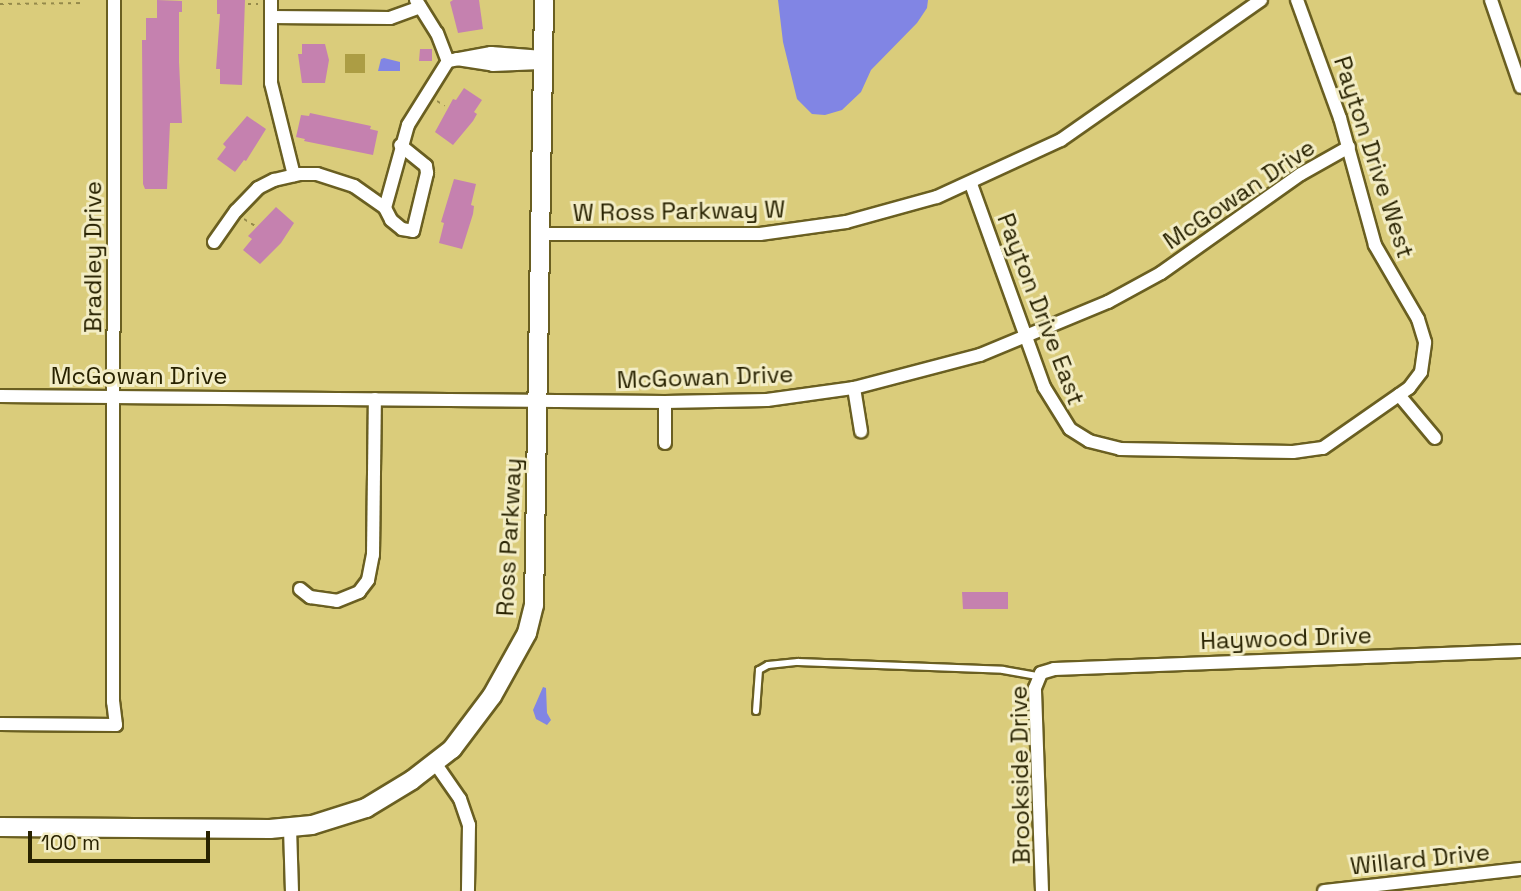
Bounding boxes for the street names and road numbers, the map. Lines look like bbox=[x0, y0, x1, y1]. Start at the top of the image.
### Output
street label: Payton Drive West bbox=[1328, 52, 1420, 262]
street label: McGowan Drive bbox=[1158, 133, 1320, 255]
street label: Bradley Drive bbox=[79, 181, 107, 333]
street label: W Ross Parkway W bbox=[572, 195, 786, 227]
street label: Payton Drive East bbox=[991, 209, 1091, 409]
street label: McGowan Drive bbox=[616, 360, 794, 394]
street label: McGowan Drive bbox=[51, 362, 227, 390]
street label: Ross Parkway bbox=[490, 457, 528, 617]
street label: Haywood Drive bbox=[1200, 621, 1372, 655]
street label: Brookside Drive bbox=[1004, 685, 1036, 865]
street label: Willard Drive bbox=[1349, 837, 1491, 881]

